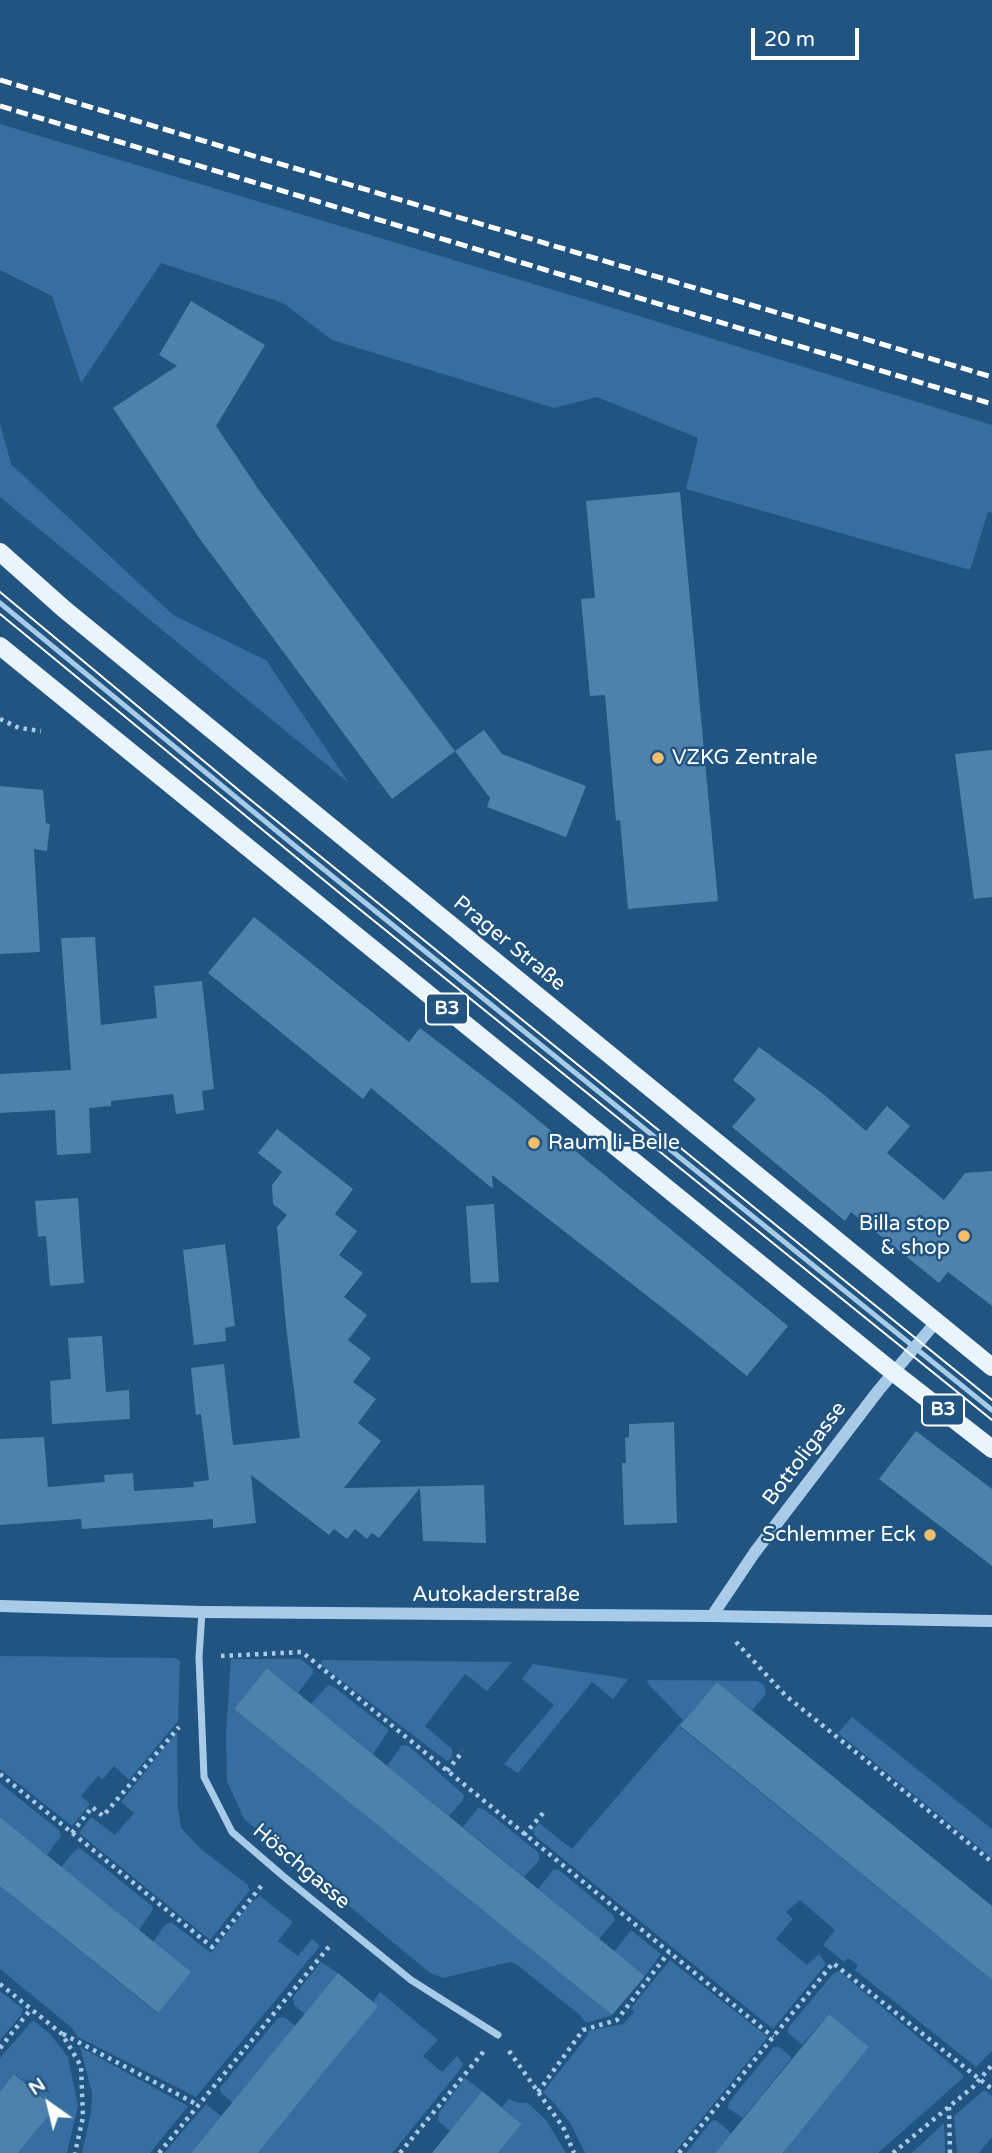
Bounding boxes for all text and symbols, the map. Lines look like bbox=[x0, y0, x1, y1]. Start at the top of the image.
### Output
scale bar bbox=[754, 14, 862, 58]
text: 20 m bbox=[764, 27, 815, 52]
place label: VZKG Zentrale bbox=[672, 745, 818, 771]
marker: VZKG Zentrale bbox=[650, 750, 666, 766]
street label: Prager Straße bbox=[448, 891, 570, 997]
road number: B3 bbox=[426, 993, 468, 1024]
place label: Raum li-Belle bbox=[548, 1130, 680, 1156]
marker: Raum li-Belle bbox=[526, 1135, 542, 1151]
place label: Billa stop & shop bbox=[859, 1211, 950, 1261]
marker: Billa stop & shop bbox=[956, 1228, 972, 1244]
road number: B3 bbox=[922, 1394, 964, 1426]
street label: Bottoligasse bbox=[758, 1397, 852, 1511]
place label: Schlemmer Eck bbox=[762, 1522, 916, 1548]
marker: Schlemmer Eck bbox=[922, 1527, 938, 1543]
street label: Autokaderstraße bbox=[412, 1582, 580, 1608]
street label: Höschgasse bbox=[247, 1819, 355, 1915]
north arrow bbox=[14, 2069, 84, 2139]
text: N bbox=[25, 2073, 50, 2100]

